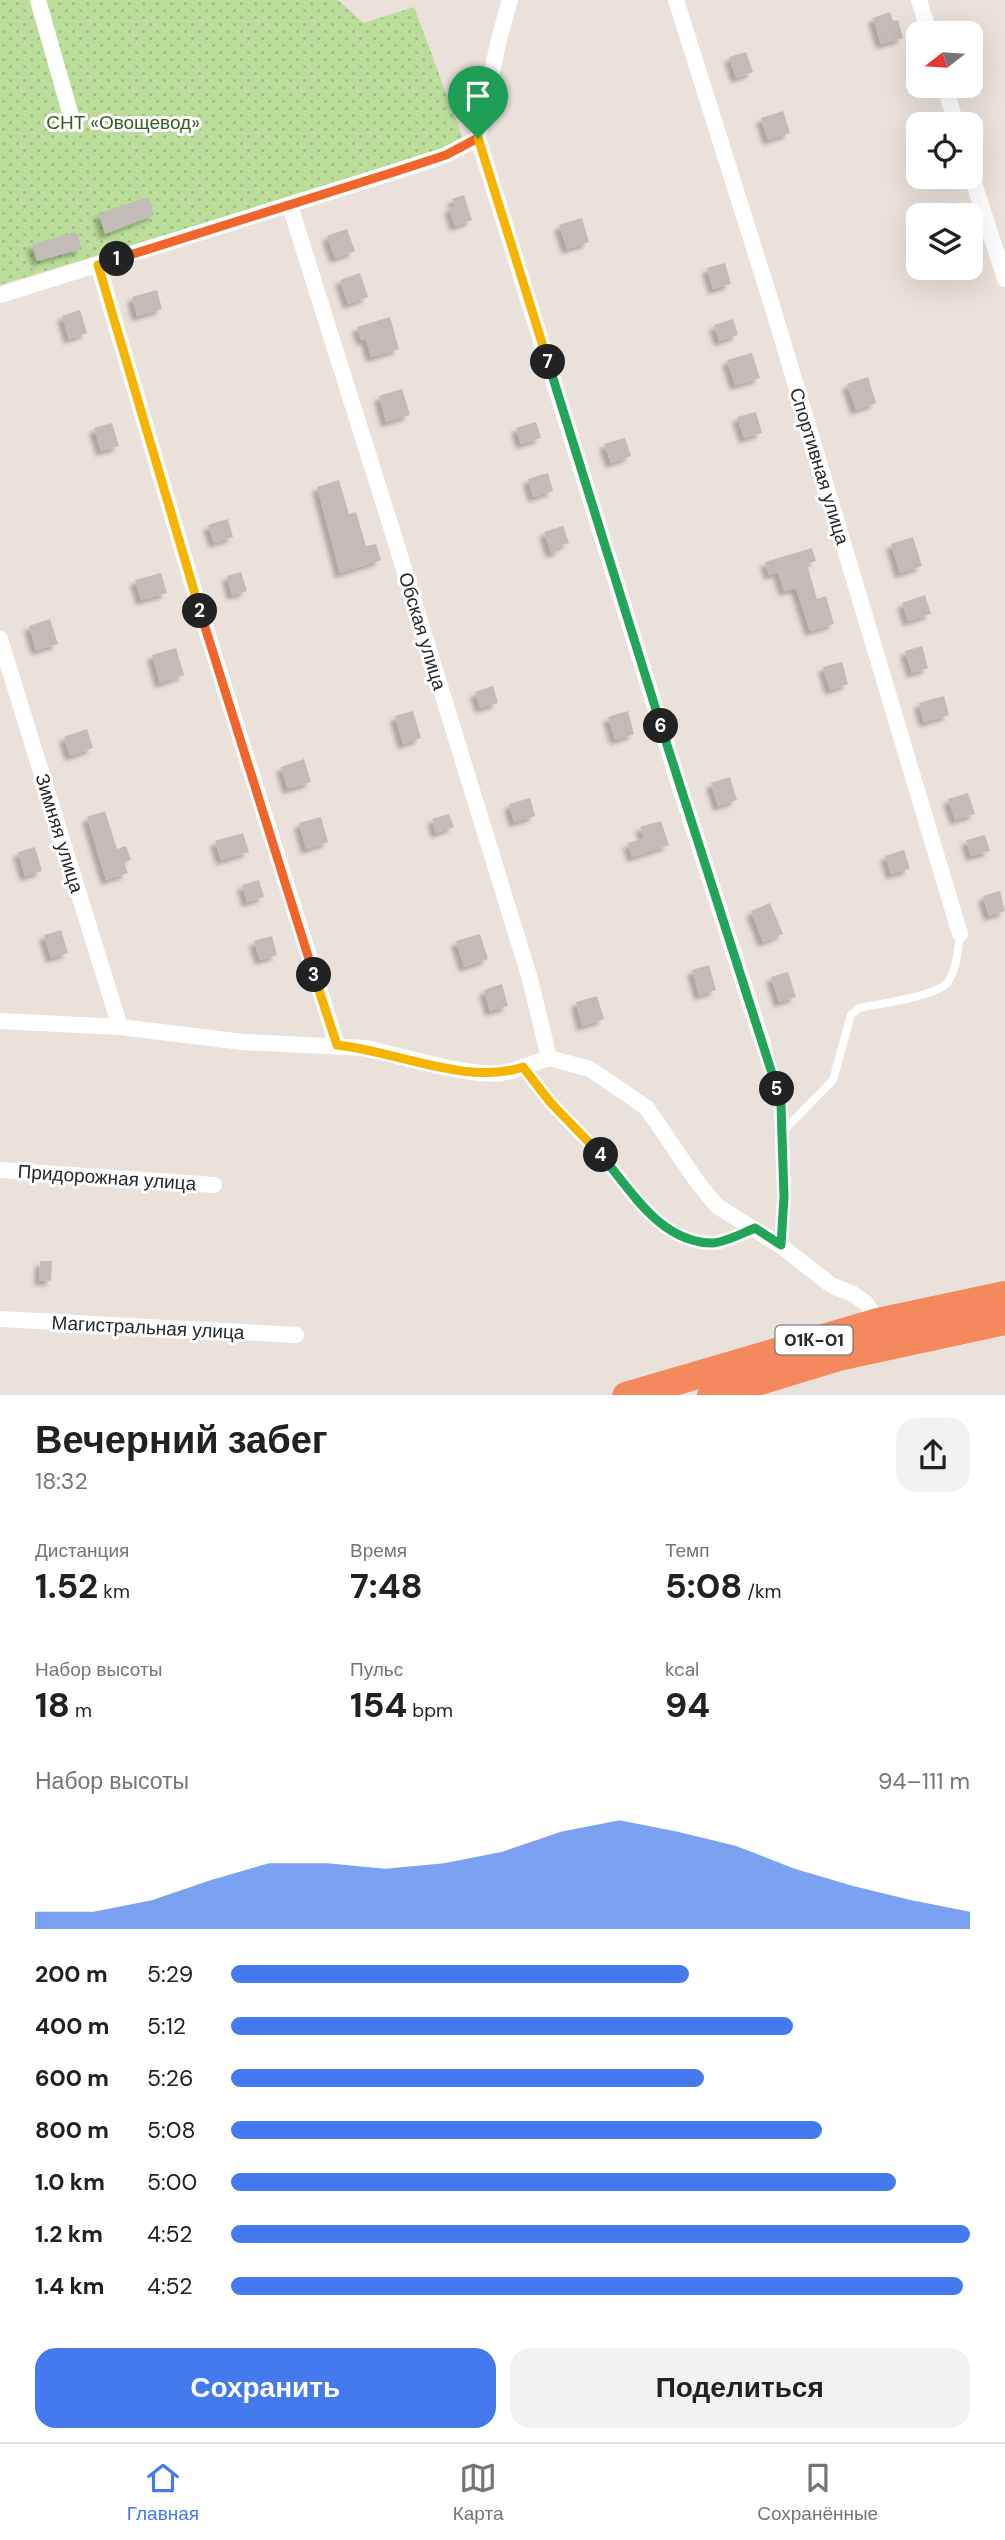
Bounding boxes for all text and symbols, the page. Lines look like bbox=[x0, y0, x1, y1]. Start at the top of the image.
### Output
north arrow bbox=[906, 21, 984, 98]
map controls bbox=[906, 21, 983, 280]
pin bbox=[448, 66, 508, 138]
icon: arrive bbox=[459, 77, 497, 115]
park label: СНТ «Овощевод» bbox=[46, 110, 200, 135]
button: locate bbox=[906, 112, 983, 189]
button: layers bbox=[906, 203, 983, 280]
pin: 1 bbox=[100, 242, 134, 276]
text: 1 bbox=[113, 246, 120, 271]
pin: 7 bbox=[530, 344, 566, 380]
text: 7 bbox=[542, 349, 553, 374]
street label: Спортивная улица bbox=[784, 385, 855, 548]
street label: Обская улица bbox=[393, 569, 452, 693]
pin: 2 bbox=[182, 594, 218, 628]
text: 2 bbox=[194, 598, 205, 623]
pin: 6 bbox=[644, 708, 678, 744]
text: 6 bbox=[654, 713, 667, 738]
street label: Зимняя улица bbox=[30, 770, 90, 896]
pin: 3 bbox=[296, 958, 332, 992]
text: 3 bbox=[308, 962, 319, 987]
pin: 5 bbox=[760, 1072, 794, 1106]
text: 5 bbox=[771, 1076, 782, 1101]
pin: 4 bbox=[584, 1138, 618, 1172]
text: 4 bbox=[594, 1142, 607, 1167]
street label: Придорожная улица bbox=[17, 1159, 197, 1196]
street label: Магистральная улица bbox=[51, 1310, 245, 1345]
road number: 01К-01 bbox=[776, 1325, 852, 1354]
text: Вечерний забег bbox=[35, 1415, 328, 1465]
button: share bbox=[896, 1418, 970, 1492]
text: 18:32 bbox=[35, 1466, 88, 1496]
text: Дистанция bbox=[35, 1538, 129, 1563]
text: Время bbox=[350, 1538, 407, 1563]
text: Темп bbox=[665, 1538, 709, 1563]
text: 1.52 bbox=[35, 1563, 98, 1609]
text: 7:48 bbox=[350, 1563, 423, 1609]
text: 5:08 bbox=[665, 1563, 742, 1609]
text: km bbox=[98, 1579, 130, 1604]
text: /km bbox=[742, 1579, 781, 1604]
text: Набор высоты bbox=[35, 1657, 162, 1682]
text: Пульс bbox=[350, 1657, 403, 1682]
text: kcal bbox=[665, 1657, 699, 1682]
text: 18 bbox=[35, 1682, 70, 1728]
text: 154 bbox=[350, 1682, 407, 1728]
text: 94 bbox=[665, 1682, 710, 1728]
text: m bbox=[70, 1698, 92, 1723]
text: bpm bbox=[407, 1698, 453, 1723]
text: Набор высоты bbox=[35, 1766, 189, 1796]
text: 94–111 m bbox=[878, 1766, 970, 1796]
text: 200 m bbox=[35, 1959, 108, 1989]
text: 5:29 bbox=[147, 1959, 193, 1989]
text: 400 m bbox=[35, 2011, 109, 2041]
text: 5:12 bbox=[147, 2011, 186, 2041]
text: 600 m bbox=[35, 2063, 109, 2093]
text: 5:26 bbox=[147, 2063, 193, 2093]
text: 800 m bbox=[35, 2115, 109, 2145]
text: 5:08 bbox=[147, 2115, 195, 2145]
text: 1.0 km bbox=[35, 2167, 105, 2197]
text: 5:00 bbox=[147, 2167, 197, 2197]
text: 1.2 km bbox=[35, 2219, 103, 2249]
text: 4:52 bbox=[147, 2219, 193, 2249]
text: 1.4 km bbox=[35, 2271, 104, 2301]
text: 4:52 bbox=[147, 2271, 193, 2301]
button: Сохранить bbox=[35, 2348, 496, 2428]
button: Поделиться bbox=[510, 2348, 970, 2428]
tab: Главная bbox=[127, 2459, 199, 2526]
tab: Карта bbox=[453, 2459, 504, 2526]
tab: Сохранённые bbox=[757, 2459, 878, 2526]

